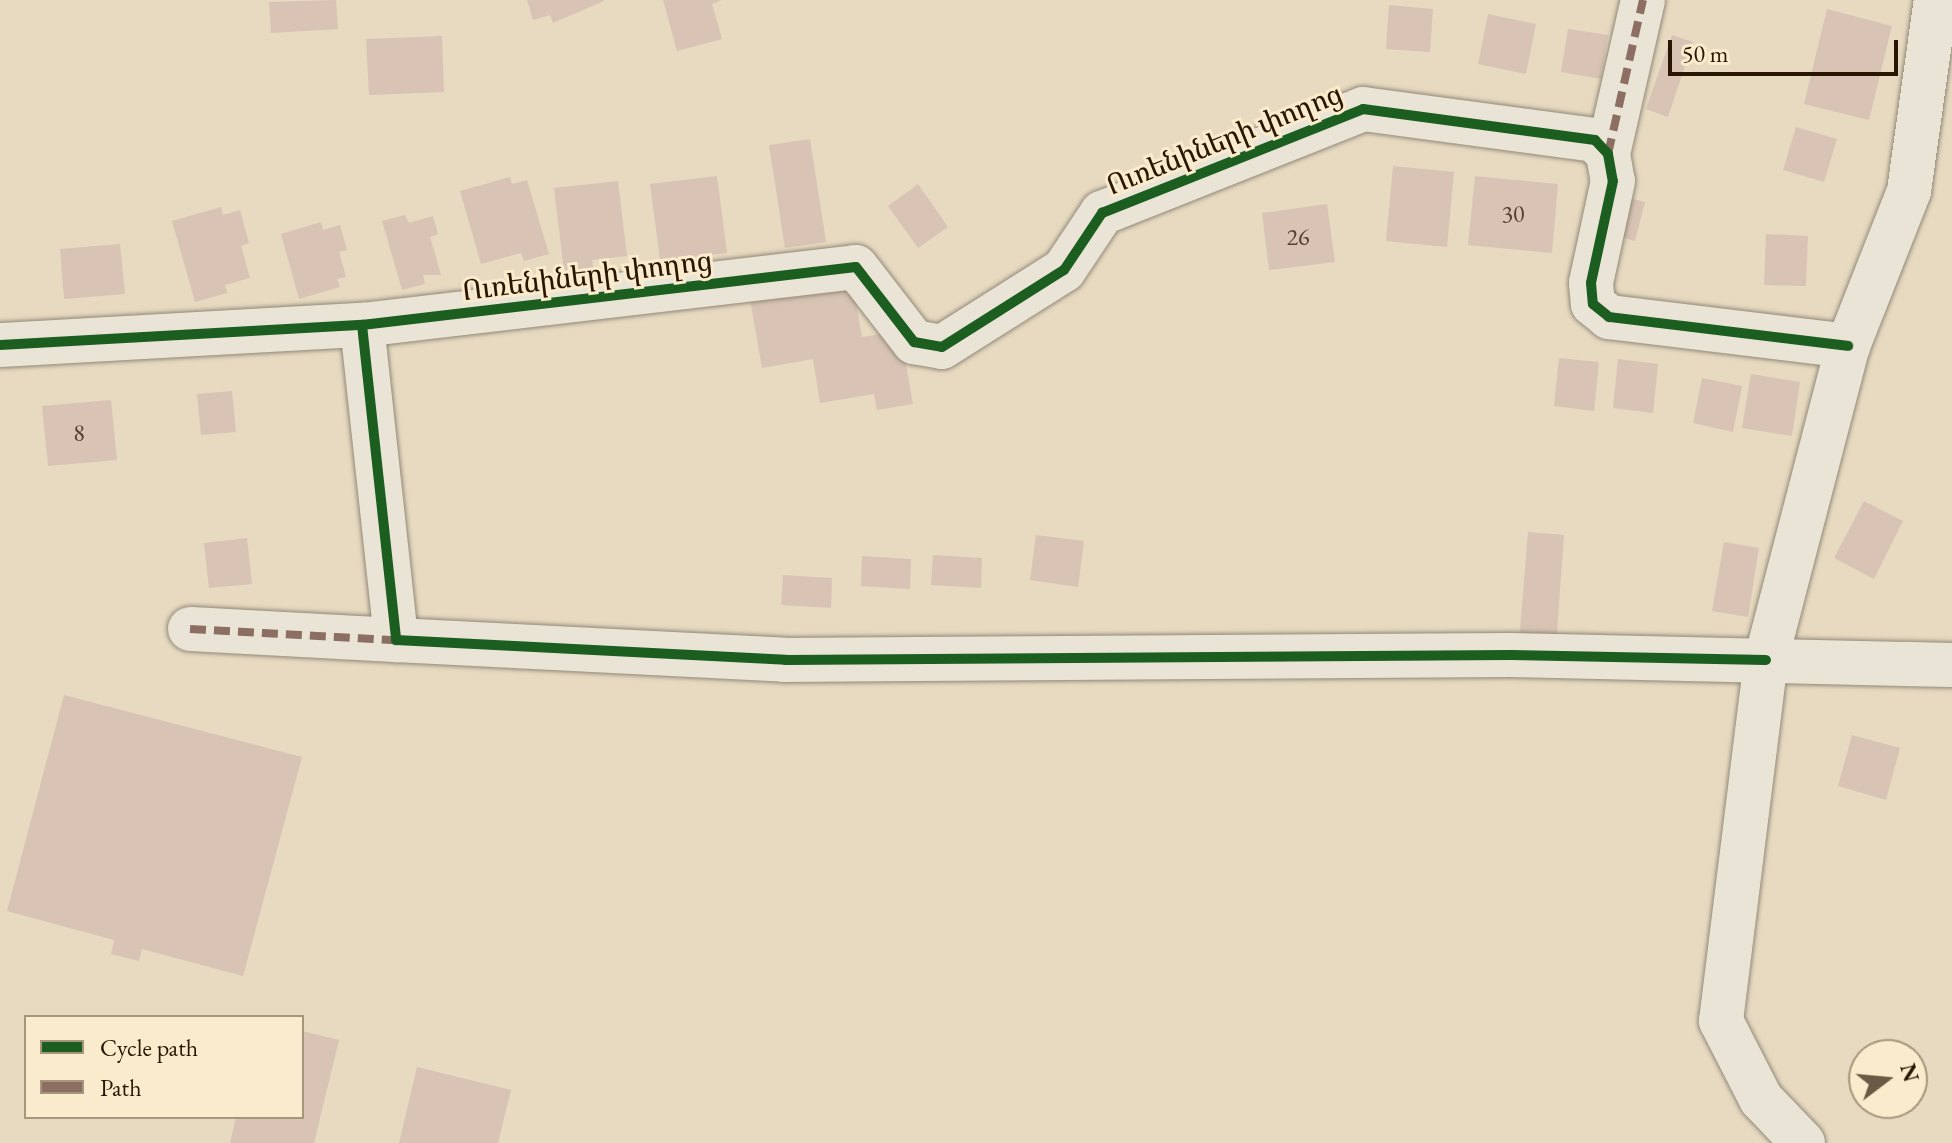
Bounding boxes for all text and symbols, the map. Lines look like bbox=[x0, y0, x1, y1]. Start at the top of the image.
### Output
scale bar bbox=[1672, 24, 1902, 74]
text: 50 m bbox=[1682, 38, 1729, 69]
street label: Ուռենիների փողոց bbox=[1101, 76, 1347, 202]
house number: 30 bbox=[1501, 200, 1525, 228]
house number: 26 bbox=[1286, 223, 1310, 251]
street label: Ուռենիների փողոց bbox=[460, 243, 714, 307]
house number: 8 bbox=[73, 419, 85, 447]
legend bbox=[24, 1015, 304, 1119]
text: Cycle path bbox=[100, 1032, 198, 1063]
north arrow bbox=[1848, 1039, 1928, 1119]
text: N bbox=[1893, 1060, 1926, 1085]
text: Path bbox=[100, 1072, 142, 1103]

